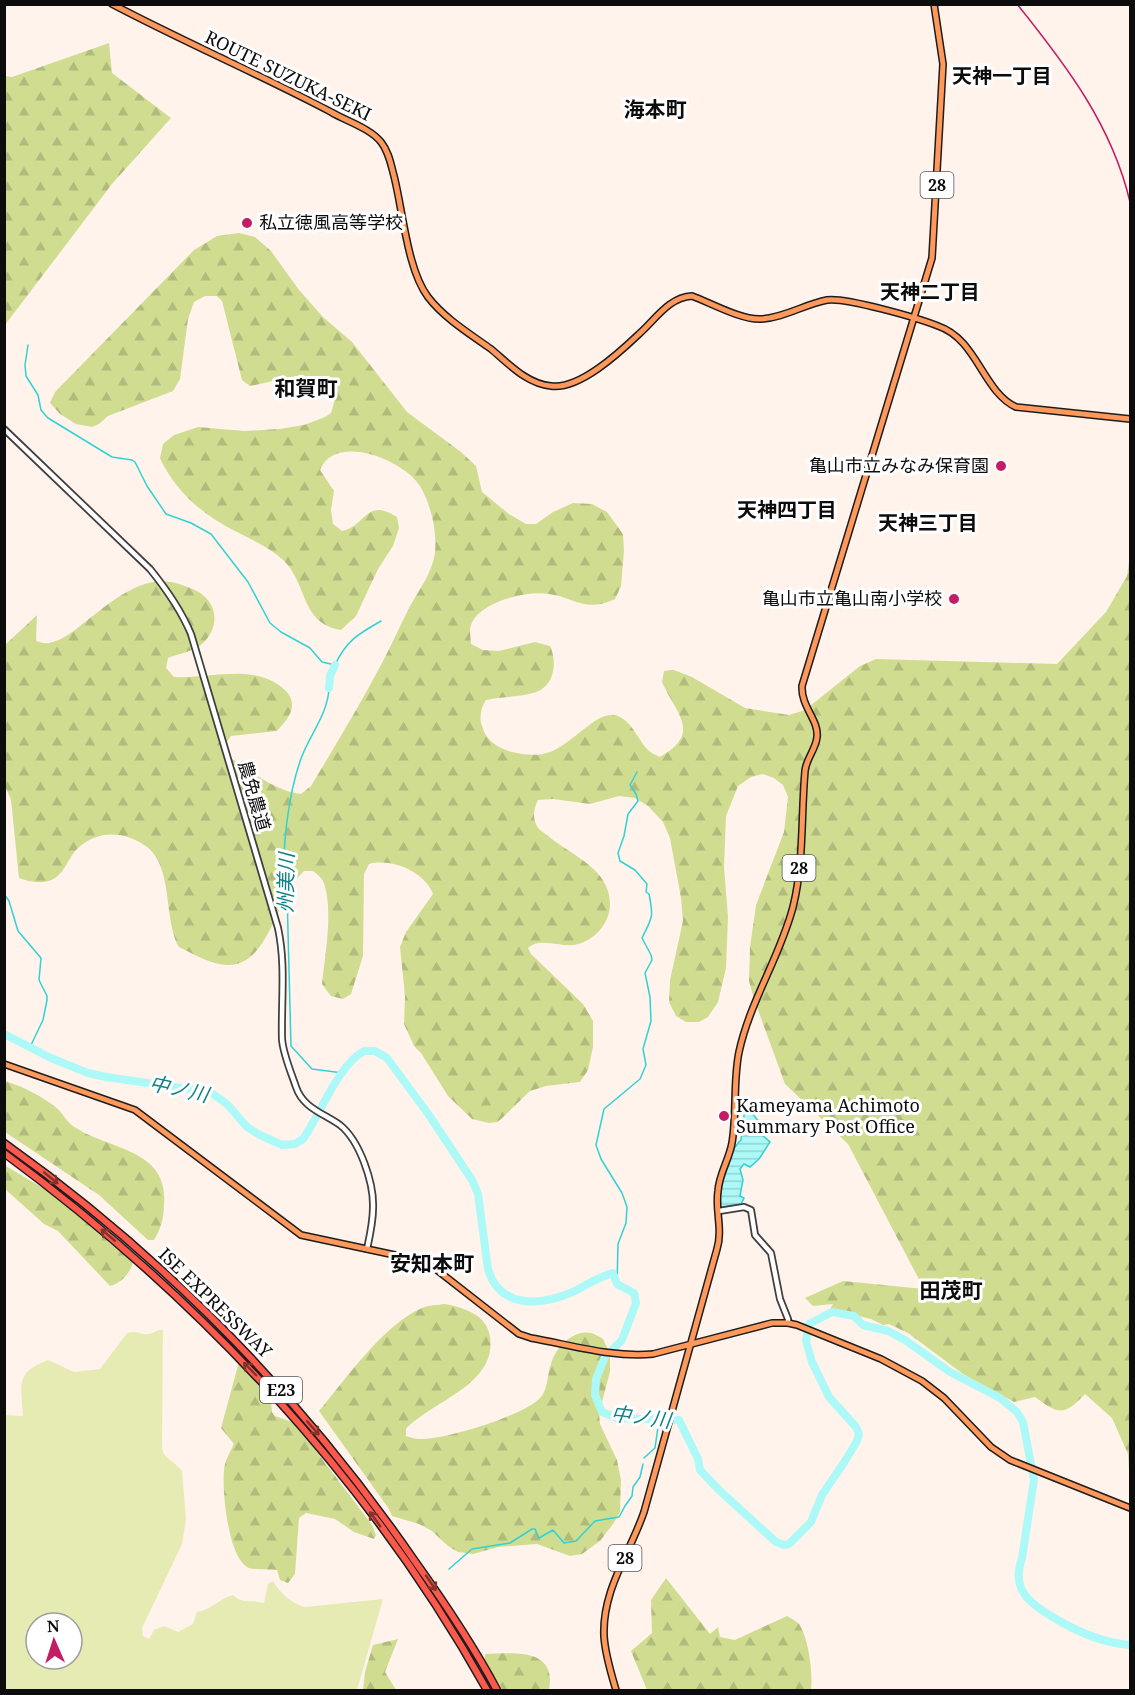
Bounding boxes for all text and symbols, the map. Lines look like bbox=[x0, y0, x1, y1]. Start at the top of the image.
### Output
street label: ROUTE SUZUKA-SEKI bbox=[201, 24, 375, 126]
district label: 天神一丁目 bbox=[952, 62, 1052, 89]
district label: 海本町 bbox=[624, 95, 687, 123]
road number: 28 bbox=[920, 172, 954, 198]
place label: 私立徳風高等学校 bbox=[259, 210, 403, 234]
marker: 私立徳風高等学校 bbox=[240, 216, 254, 230]
district label: 天神二丁目 bbox=[880, 278, 980, 305]
district label: 和賀町 bbox=[275, 374, 338, 402]
place label: 亀山市立みなみ保育園 bbox=[809, 453, 989, 477]
marker: 亀山市立みなみ保育園 bbox=[994, 459, 1008, 473]
district label: 天神四丁目 bbox=[737, 496, 837, 523]
district label: 天神三丁目 bbox=[878, 509, 978, 536]
place label: 亀山市立亀山南小学校 bbox=[762, 586, 942, 610]
marker: 亀山市立亀山南小学校 bbox=[947, 592, 961, 606]
street label: 農免農道 bbox=[234, 758, 276, 834]
water label: 州美川 bbox=[271, 851, 300, 913]
road number: 28 bbox=[782, 855, 816, 881]
water label: 中ノ川 bbox=[147, 1069, 213, 1108]
place label: Kameyama Achimoto Summary Post Office bbox=[736, 1093, 920, 1138]
marker: Kameyama Achimoto Summary Post Office bbox=[717, 1109, 731, 1123]
one-way arrow bbox=[43, 1171, 58, 1185]
one-way arrow bbox=[101, 1229, 117, 1242]
street label: ISE EXPRESSWAY bbox=[154, 1242, 278, 1363]
district label: 安知本町 bbox=[390, 1249, 474, 1277]
district label: 田茂町 bbox=[920, 1276, 983, 1304]
one-way arrow bbox=[243, 1361, 257, 1376]
road number: E23 bbox=[260, 1377, 302, 1403]
water label: 中ノ川 bbox=[610, 1399, 674, 1434]
one-way arrow bbox=[306, 1420, 320, 1435]
one-way arrow bbox=[368, 1511, 381, 1527]
road number: 28 bbox=[608, 1545, 642, 1571]
one-way arrow bbox=[425, 1575, 437, 1591]
north arrow bbox=[24, 1611, 84, 1671]
text: N bbox=[46, 1615, 60, 1637]

